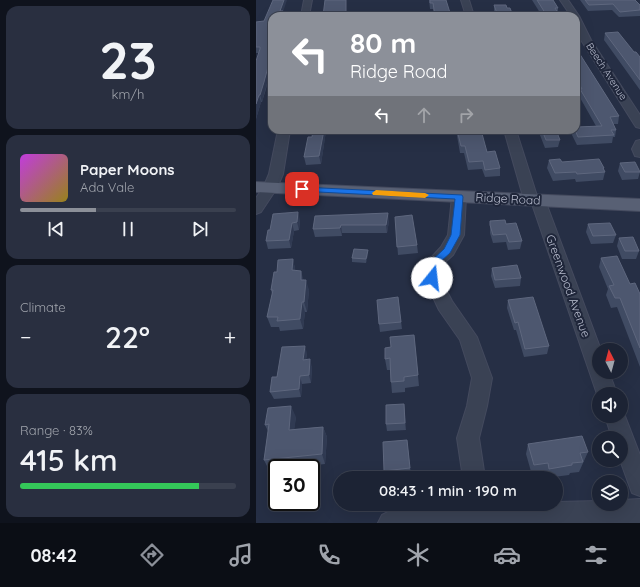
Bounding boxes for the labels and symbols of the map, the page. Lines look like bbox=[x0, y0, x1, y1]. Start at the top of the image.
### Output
street label: Beech Avenue bbox=[583, 40, 630, 103]
pin bbox=[285, 172, 319, 206]
street label: Ridge Road bbox=[475, 189, 541, 208]
street label: Greenwood Avenue bbox=[543, 232, 594, 339]
position arrow bbox=[411, 257, 453, 299]
north arrow bbox=[592, 343, 628, 379]
speed limit sign: 30 bbox=[268, 459, 320, 511]

